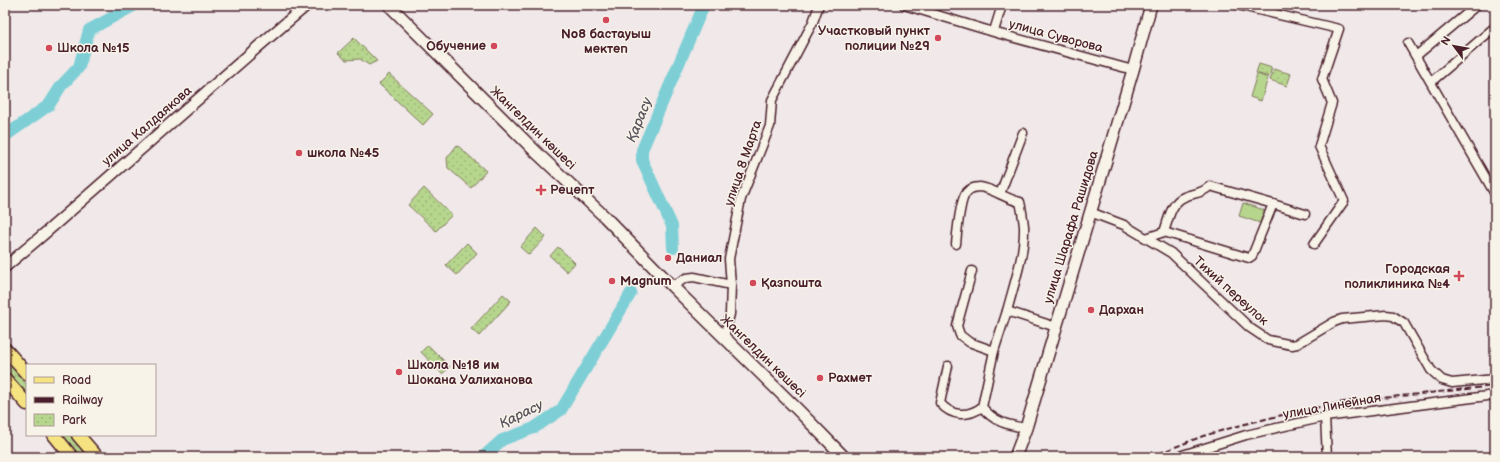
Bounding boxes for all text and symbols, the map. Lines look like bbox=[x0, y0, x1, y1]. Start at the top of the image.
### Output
marker: No8 бастауыш мектеп bbox=[601, 15, 611, 25]
street label: улица Суворова bbox=[1007, 16, 1105, 56]
place label: Участковый пункт полиции №29 bbox=[818, 23, 931, 54]
place label: No8 бастауыш мектеп bbox=[561, 26, 651, 57]
north arrow bbox=[1434, 26, 1474, 66]
marker: Участковый пункт полиции №29 bbox=[933, 33, 943, 43]
text: N bbox=[1438, 34, 1454, 48]
place label: Обучение bbox=[426, 38, 486, 54]
place label: Школа №15 bbox=[57, 40, 130, 56]
marker: Обучение bbox=[489, 41, 499, 51]
marker: Школа №15 bbox=[44, 43, 54, 53]
street label: улица Калдаякова bbox=[99, 82, 195, 169]
street label: Жангелдин көшесі bbox=[487, 83, 579, 173]
water label: Қарасу bbox=[622, 95, 656, 145]
street label: улица 8 Марта bbox=[721, 118, 765, 208]
place label: школа №45 bbox=[307, 145, 380, 161]
marker: школа №45 bbox=[294, 148, 304, 158]
street label: улица Шарафа Рашидова bbox=[1040, 148, 1102, 305]
place label: Рецепт bbox=[550, 182, 595, 198]
marker: Рецепт bbox=[535, 184, 547, 196]
place label: Даниал bbox=[676, 250, 722, 266]
marker: Даниал bbox=[663, 253, 673, 263]
street label: Тихий переулок bbox=[1190, 253, 1272, 329]
place label: Городская поликлиника №4 bbox=[1344, 261, 1450, 292]
marker: Городская поликлиника №4 bbox=[1453, 270, 1465, 282]
place label: Magnum bbox=[620, 273, 672, 289]
place label: Қазпошта bbox=[761, 275, 822, 291]
marker: Magnum bbox=[607, 276, 617, 286]
marker: Қазпошта bbox=[748, 278, 758, 288]
place label: Дархан bbox=[1099, 302, 1144, 318]
marker: Дархан bbox=[1086, 305, 1096, 315]
street label: Жангелдин көшесі bbox=[717, 311, 809, 401]
place label: Школа №18 им Шокана Уалиханова bbox=[407, 357, 533, 388]
legend bbox=[26, 364, 156, 436]
marker: Школа №18 им Шокана Уалиханова bbox=[394, 367, 404, 377]
place label: Рахмет bbox=[828, 370, 873, 386]
text: Road bbox=[62, 373, 91, 388]
marker: Рахмет bbox=[815, 373, 825, 383]
street label: улица Линейная bbox=[1282, 390, 1382, 422]
text: Railway bbox=[62, 393, 104, 408]
water label: Қарасу bbox=[496, 396, 546, 432]
text: Park bbox=[62, 413, 86, 428]

